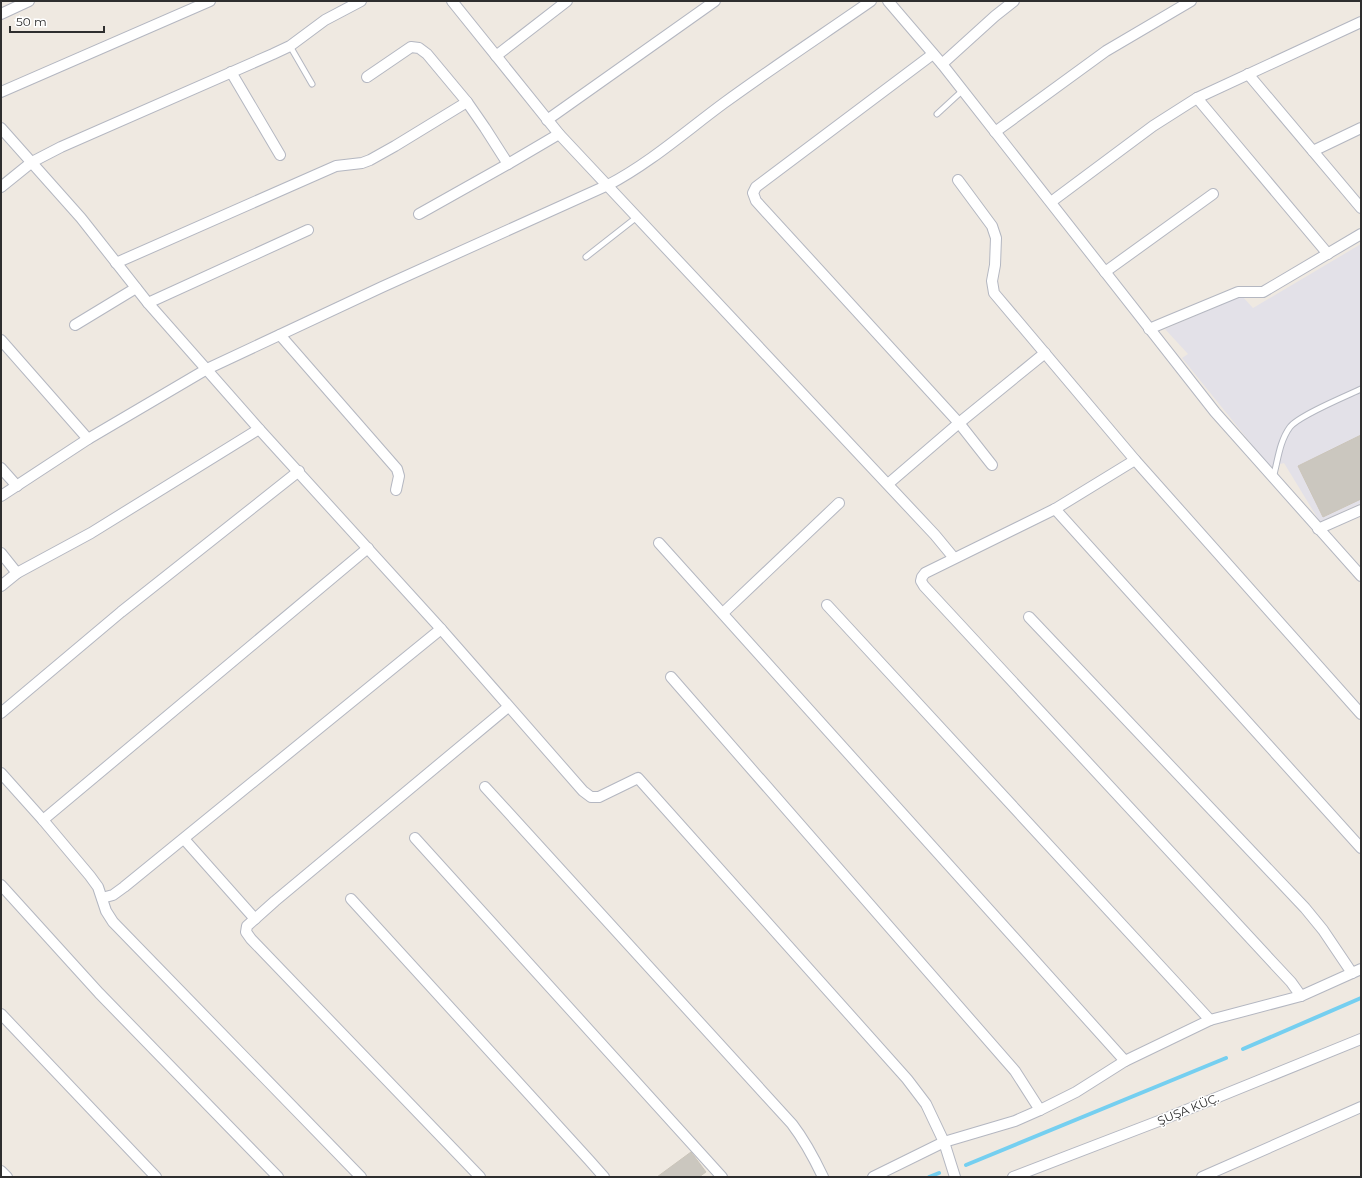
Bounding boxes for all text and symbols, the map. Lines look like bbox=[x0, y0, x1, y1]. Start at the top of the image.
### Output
scale bar bbox=[10, 8, 104, 34]
text: 50 m bbox=[16, 14, 47, 29]
street label: ŞUŞA KÜÇ. bbox=[1155, 1090, 1221, 1128]

